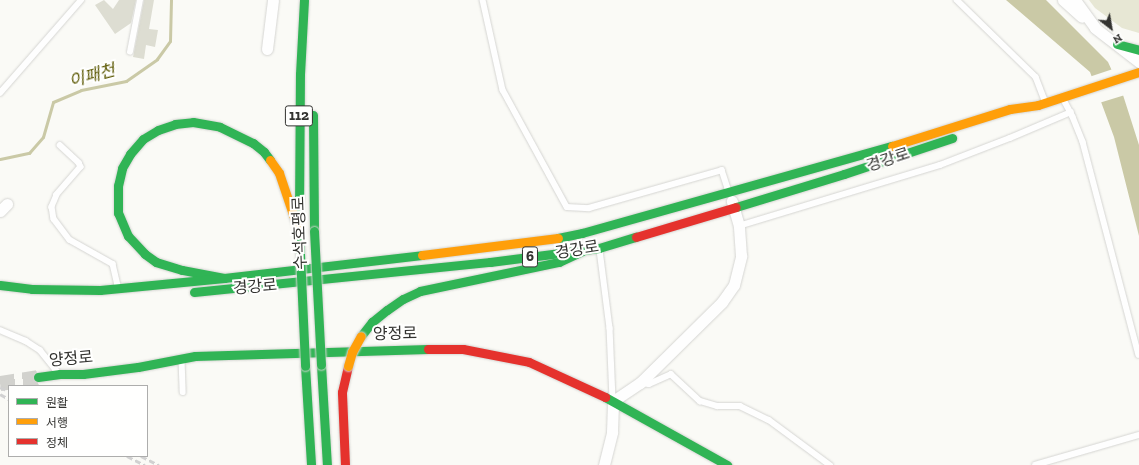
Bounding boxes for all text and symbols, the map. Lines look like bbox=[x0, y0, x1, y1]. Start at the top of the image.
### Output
north arrow bbox=[1091, 8, 1131, 48]
text: N bbox=[1111, 31, 1124, 46]
water label: 이패천 bbox=[67, 60, 117, 92]
road number: 112 bbox=[284, 103, 314, 129]
street label: 경강로 bbox=[864, 144, 912, 176]
street label: 수석호평로 bbox=[289, 196, 311, 270]
street label: 경강로 bbox=[554, 237, 600, 263]
road number: 6 bbox=[521, 244, 539, 270]
street label: 경강로 bbox=[232, 276, 278, 298]
street label: 양정로 bbox=[373, 324, 417, 344]
street label: 양정로 bbox=[48, 348, 94, 370]
legend bbox=[8, 385, 148, 457]
text: 원활 bbox=[46, 396, 68, 410]
text: 서행 bbox=[46, 416, 68, 430]
text: 정체 bbox=[46, 436, 68, 450]

